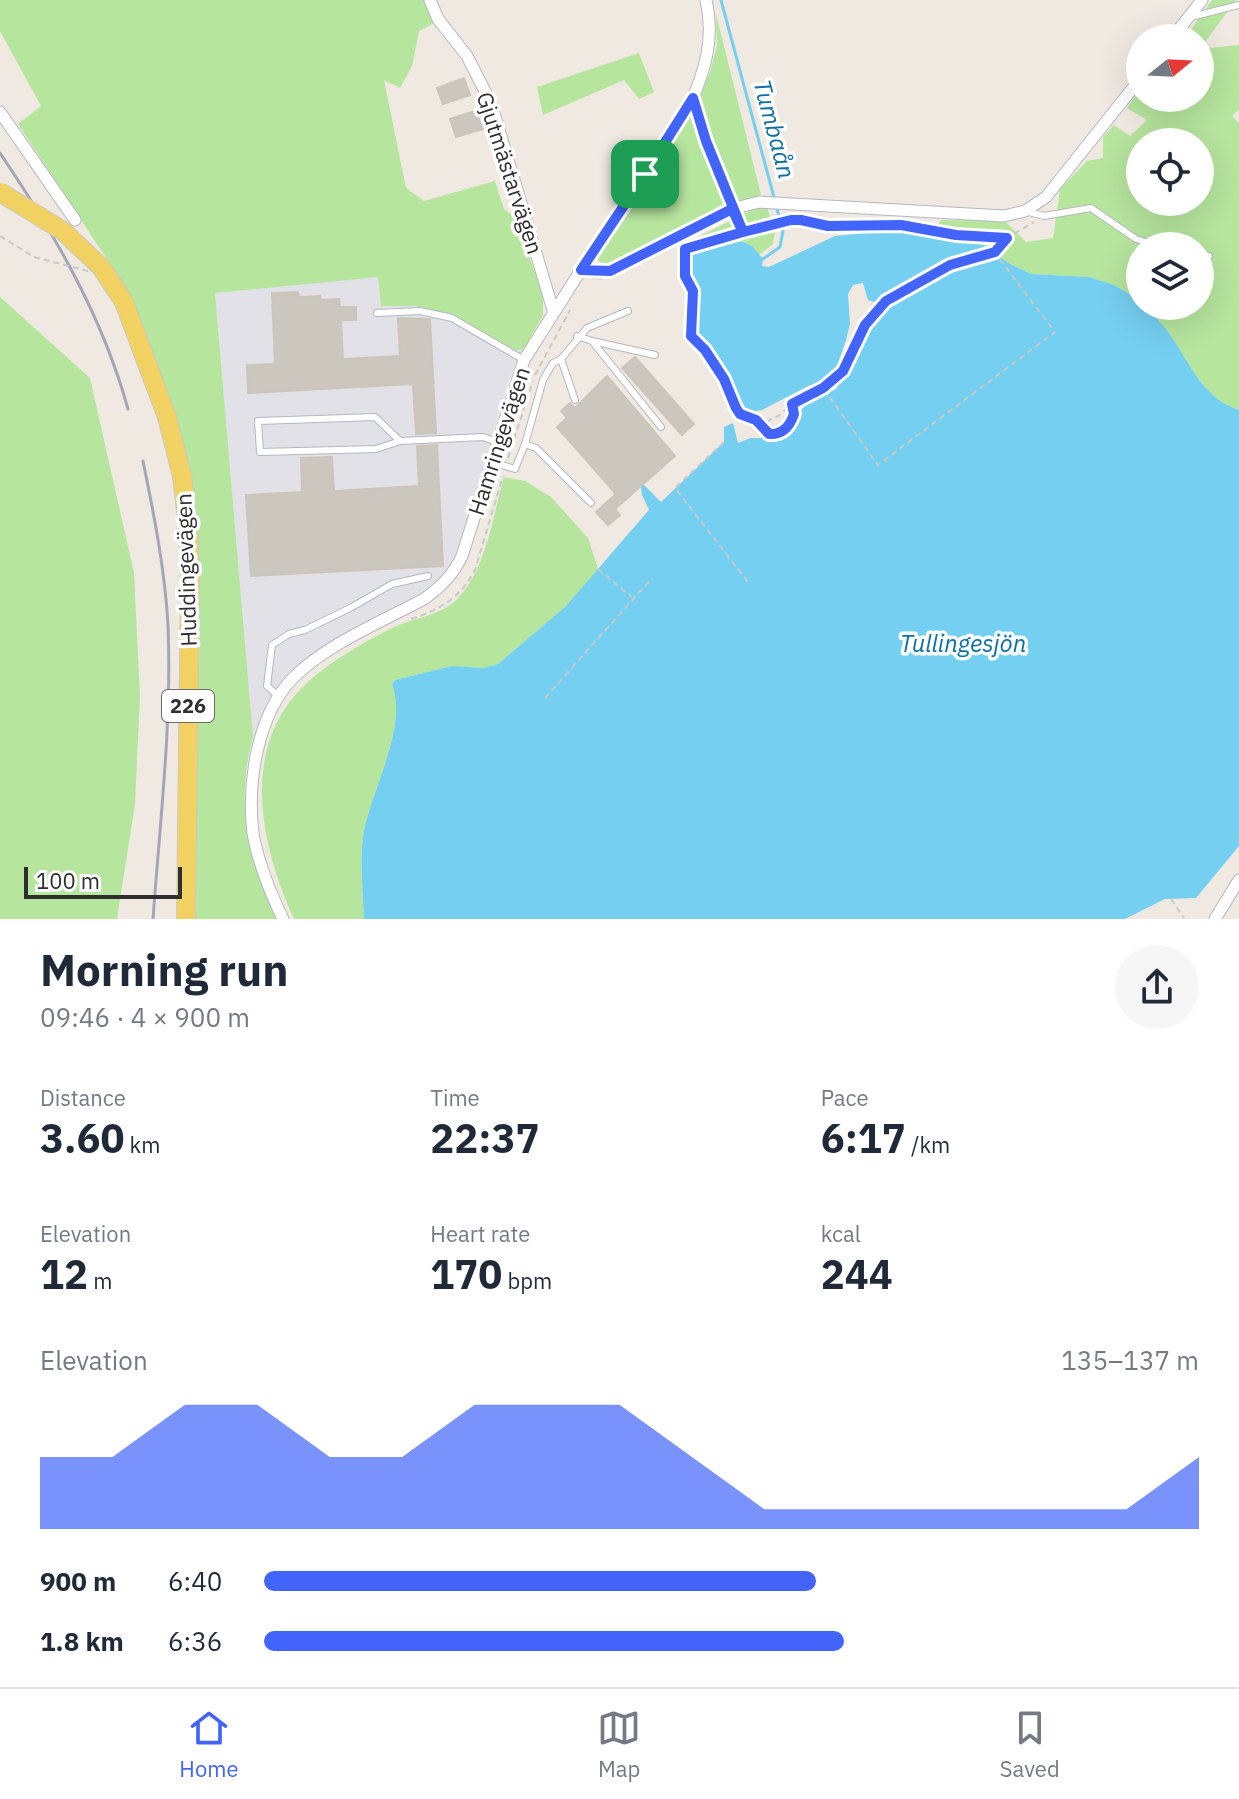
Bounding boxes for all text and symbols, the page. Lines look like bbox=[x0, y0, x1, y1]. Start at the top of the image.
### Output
north arrow bbox=[1126, 24, 1214, 112]
map controls bbox=[1126, 24, 1214, 320]
water label: Tumbaån bbox=[746, 76, 804, 182]
street label: Gjutmästarvägen bbox=[471, 88, 550, 258]
button: locate bbox=[1126, 128, 1214, 216]
pin bbox=[611, 140, 679, 208]
icon: arrive bbox=[623, 152, 667, 196]
button: layers bbox=[1126, 232, 1214, 320]
street label: Hamringevägen bbox=[461, 363, 536, 519]
street label: Huddingevägen bbox=[168, 493, 203, 647]
water label: Tullingesjön bbox=[900, 627, 1026, 659]
road number: 226 bbox=[162, 690, 214, 722]
scale bar bbox=[24, 863, 182, 899]
text: 100 m bbox=[36, 866, 100, 895]
text: Morning run bbox=[40, 941, 289, 998]
button: share bbox=[1115, 945, 1199, 1029]
text: 09:46 · 4 × 900 m bbox=[40, 1000, 250, 1034]
text: Distance bbox=[40, 1083, 126, 1112]
text: Time bbox=[430, 1083, 480, 1112]
text: Pace bbox=[821, 1083, 869, 1112]
text: 3.60 bbox=[40, 1112, 124, 1164]
text: 22:37 bbox=[430, 1112, 540, 1164]
text: 6:17 bbox=[821, 1112, 906, 1164]
text: km bbox=[124, 1130, 160, 1159]
text: /km bbox=[906, 1130, 950, 1159]
text: Elevation bbox=[40, 1219, 131, 1248]
text: Heart rate bbox=[430, 1219, 530, 1248]
text: kcal bbox=[821, 1219, 861, 1248]
text: 12 bbox=[40, 1248, 88, 1300]
text: 170 bbox=[430, 1248, 502, 1300]
text: 244 bbox=[821, 1248, 893, 1300]
text: m bbox=[88, 1266, 112, 1295]
text: bpm bbox=[502, 1266, 552, 1295]
text: Elevation bbox=[40, 1343, 148, 1377]
text: 135–137 m bbox=[1061, 1343, 1199, 1377]
text: 900 m bbox=[40, 1564, 116, 1598]
text: 6:40 bbox=[168, 1564, 222, 1598]
text: 1.8 km bbox=[40, 1624, 124, 1658]
text: 6:36 bbox=[168, 1624, 222, 1658]
tab: Home bbox=[179, 1706, 239, 1783]
tab: Map bbox=[597, 1706, 641, 1783]
tab: Saved bbox=[1000, 1706, 1060, 1783]

